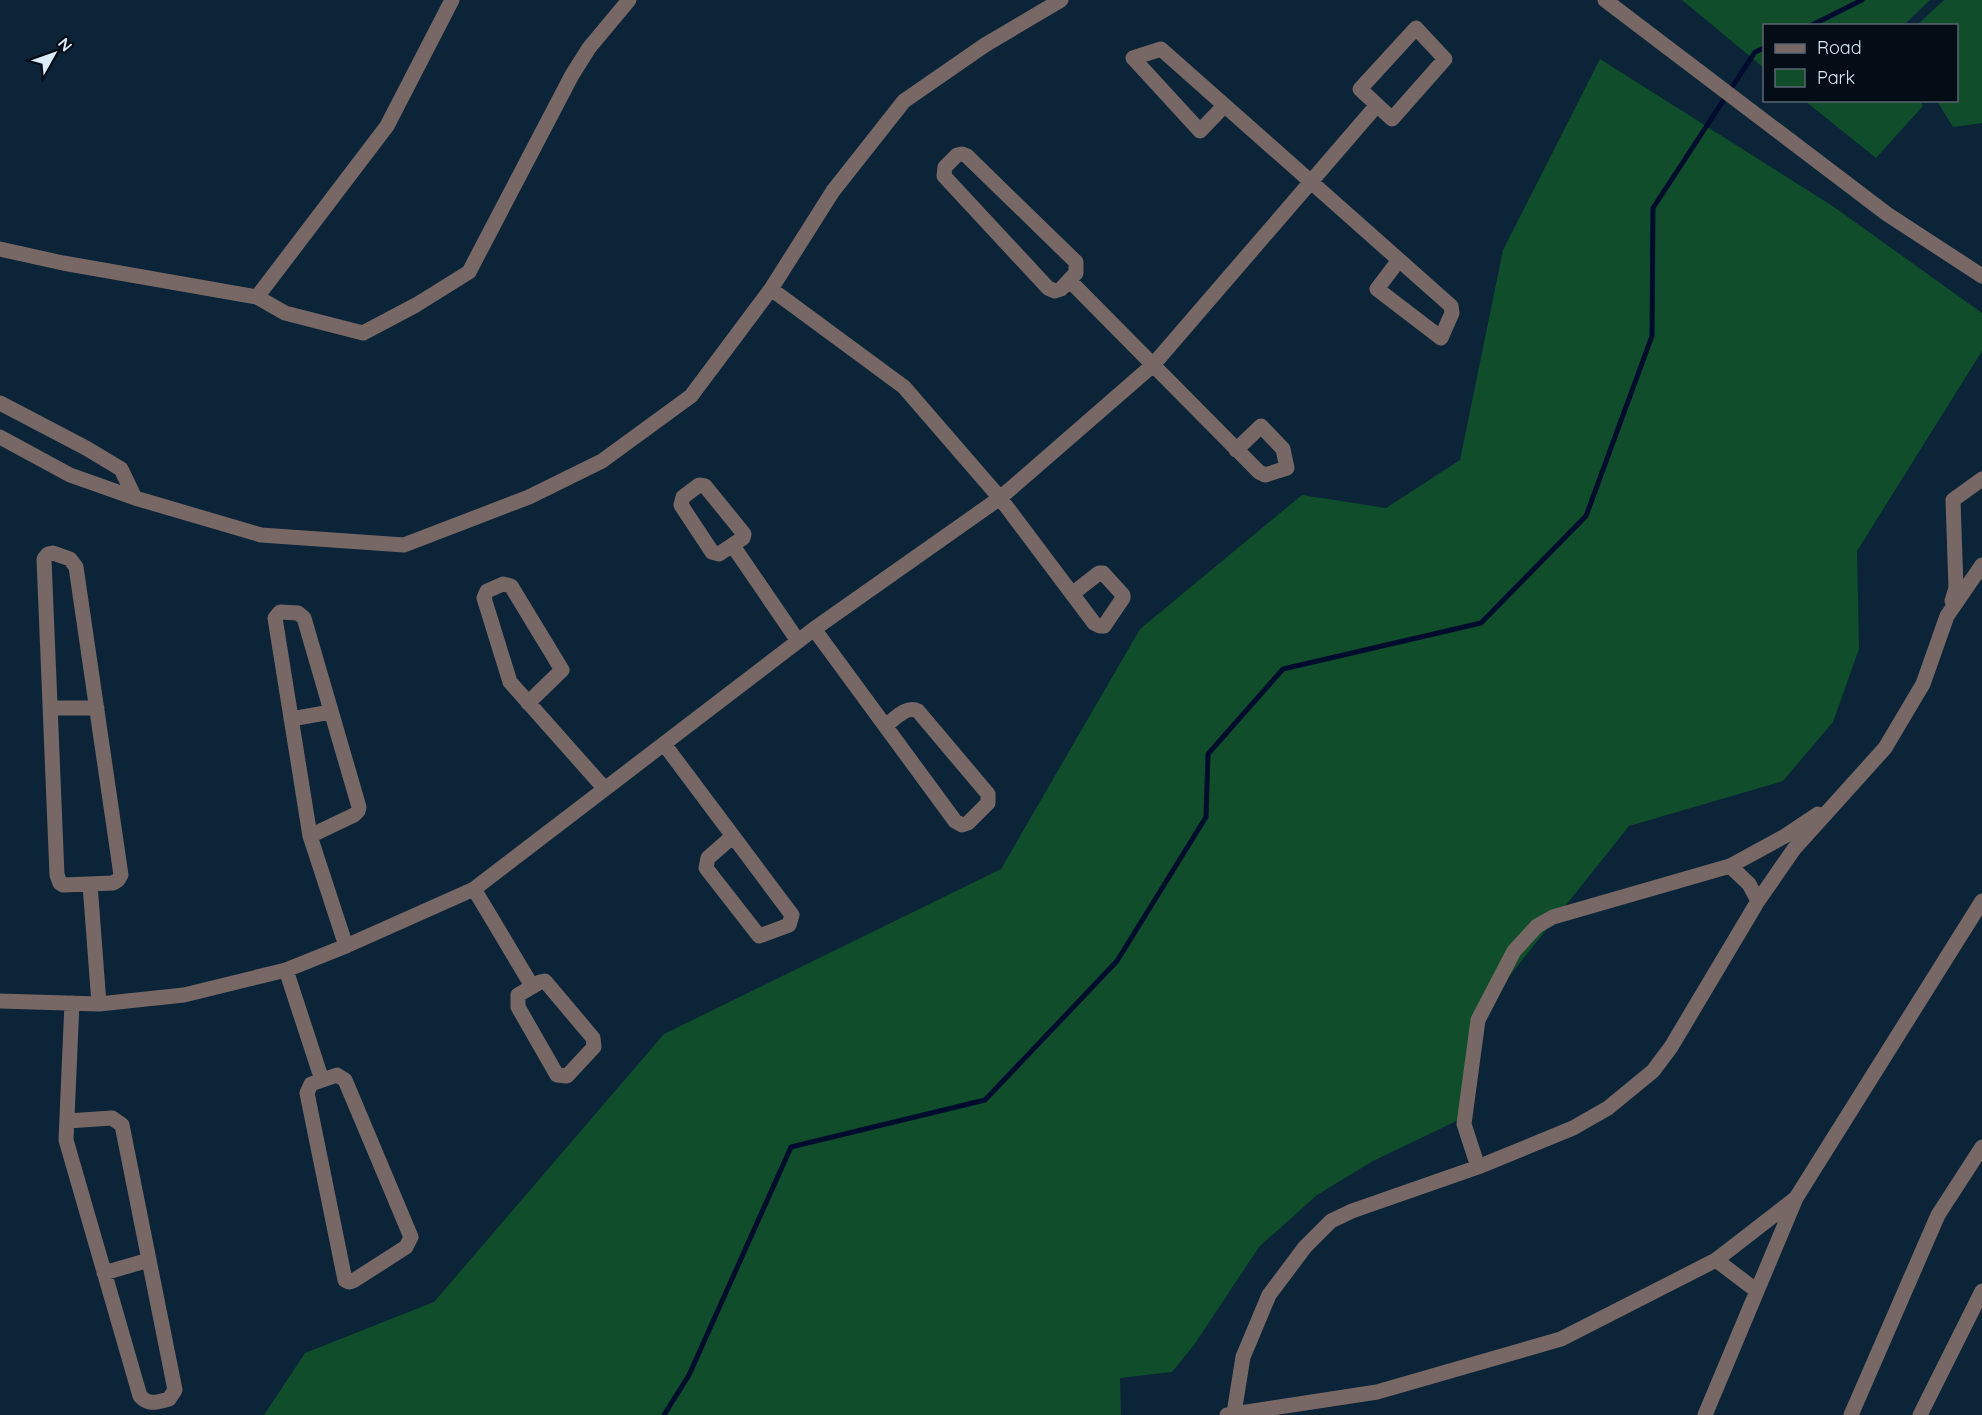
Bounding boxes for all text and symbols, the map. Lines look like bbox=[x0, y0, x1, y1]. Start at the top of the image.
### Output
north arrow bbox=[24, 24, 84, 84]
legend bbox=[1763, 24, 1958, 102]
text: N bbox=[54, 33, 77, 55]
text: Road bbox=[1817, 36, 1862, 59]
text: Park bbox=[1817, 66, 1855, 89]

